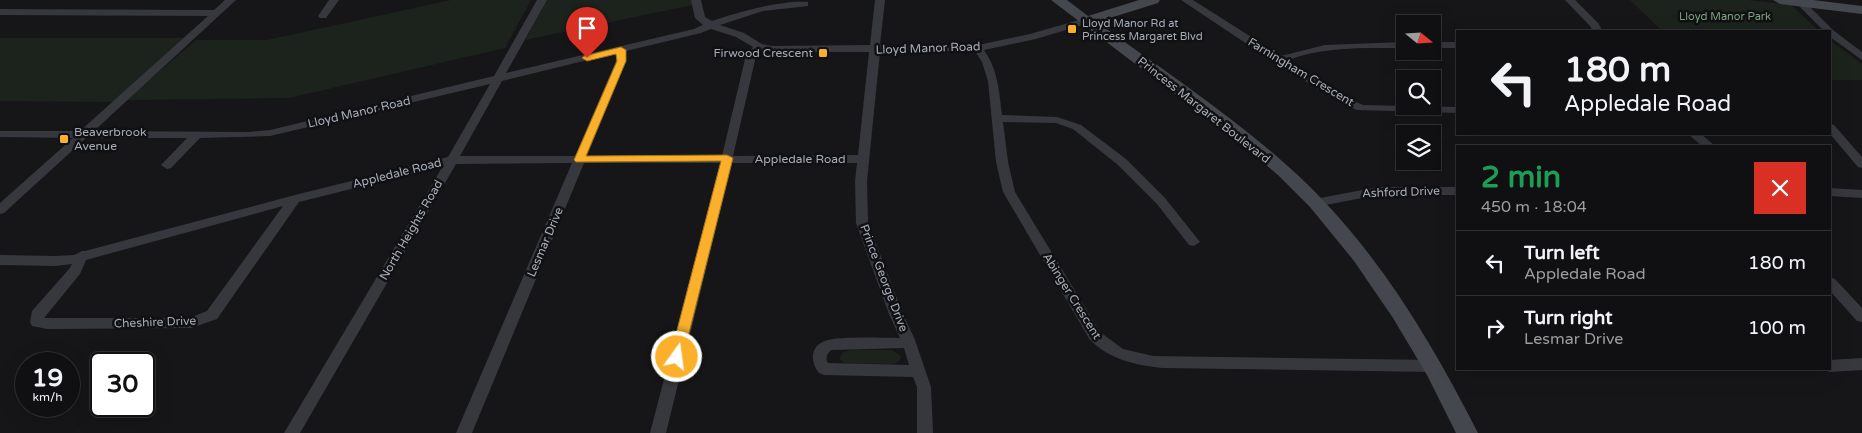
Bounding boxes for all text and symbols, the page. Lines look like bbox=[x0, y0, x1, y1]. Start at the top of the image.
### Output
pin bbox=[566, 7, 608, 58]
park label: Lloyd Manor Park bbox=[1679, 10, 1771, 23]
icon: arrive bbox=[573, 14, 601, 42]
north arrow bbox=[1396, 15, 1441, 60]
map controls bbox=[1396, 15, 1441, 170]
place label: Lloyd Manor Rd at Princess Margaret Blvd bbox=[1082, 17, 1203, 43]
marker: Lloyd Manor Rd at Princess Margaret Blvd bbox=[1066, 23, 1078, 35]
street label: Farningham Crescent bbox=[1245, 35, 1357, 109]
street label: Lloyd Manor Road bbox=[875, 39, 981, 57]
place label: Firwood Crescent bbox=[713, 46, 813, 60]
marker: Firwood Crescent bbox=[817, 47, 829, 59]
text: 180 m bbox=[1564, 49, 1671, 91]
icon: left bbox=[1481, 50, 1546, 115]
street label: Princess Margaret Boulevard bbox=[1135, 54, 1273, 166]
button: search bbox=[1396, 70, 1441, 115]
text: Appledale Road bbox=[1564, 91, 1731, 117]
street label: Lloyd Manor Road bbox=[306, 93, 412, 131]
place label: Beaverbrook Avenue bbox=[74, 125, 147, 153]
button: layers bbox=[1396, 125, 1441, 170]
marker: Beaverbrook Avenue bbox=[58, 133, 70, 145]
street label: Appledale Road bbox=[754, 152, 846, 166]
street label: Appledale Road bbox=[351, 155, 443, 191]
text: 2 min bbox=[1481, 159, 1561, 196]
button: close bbox=[1754, 162, 1806, 214]
street label: North Heights Road bbox=[377, 177, 445, 283]
street label: Ashford Drive bbox=[1362, 184, 1440, 200]
text: 450 m · 18:04 bbox=[1481, 197, 1587, 217]
street label: Lesmar Drive bbox=[524, 205, 566, 279]
street label: Prince George Drive bbox=[857, 222, 911, 334]
text: Turn left bbox=[1524, 242, 1600, 264]
icon: left bbox=[1481, 249, 1509, 277]
street label: Abinger Crescent bbox=[1040, 250, 1104, 342]
text: 180 m bbox=[1748, 252, 1806, 274]
text: Appledale Road bbox=[1524, 264, 1646, 284]
text: Turn right bbox=[1524, 307, 1612, 329]
street label: Cheshire Drive bbox=[114, 314, 197, 330]
icon: right bbox=[1481, 314, 1509, 342]
text: 100 m bbox=[1748, 317, 1806, 339]
text: Lesmar Drive bbox=[1524, 329, 1623, 349]
position arrow bbox=[650, 330, 702, 382]
speed limit sign: 30 bbox=[90, 352, 155, 417]
text: 19 bbox=[32, 363, 63, 393]
text: km/h bbox=[32, 390, 63, 404]

